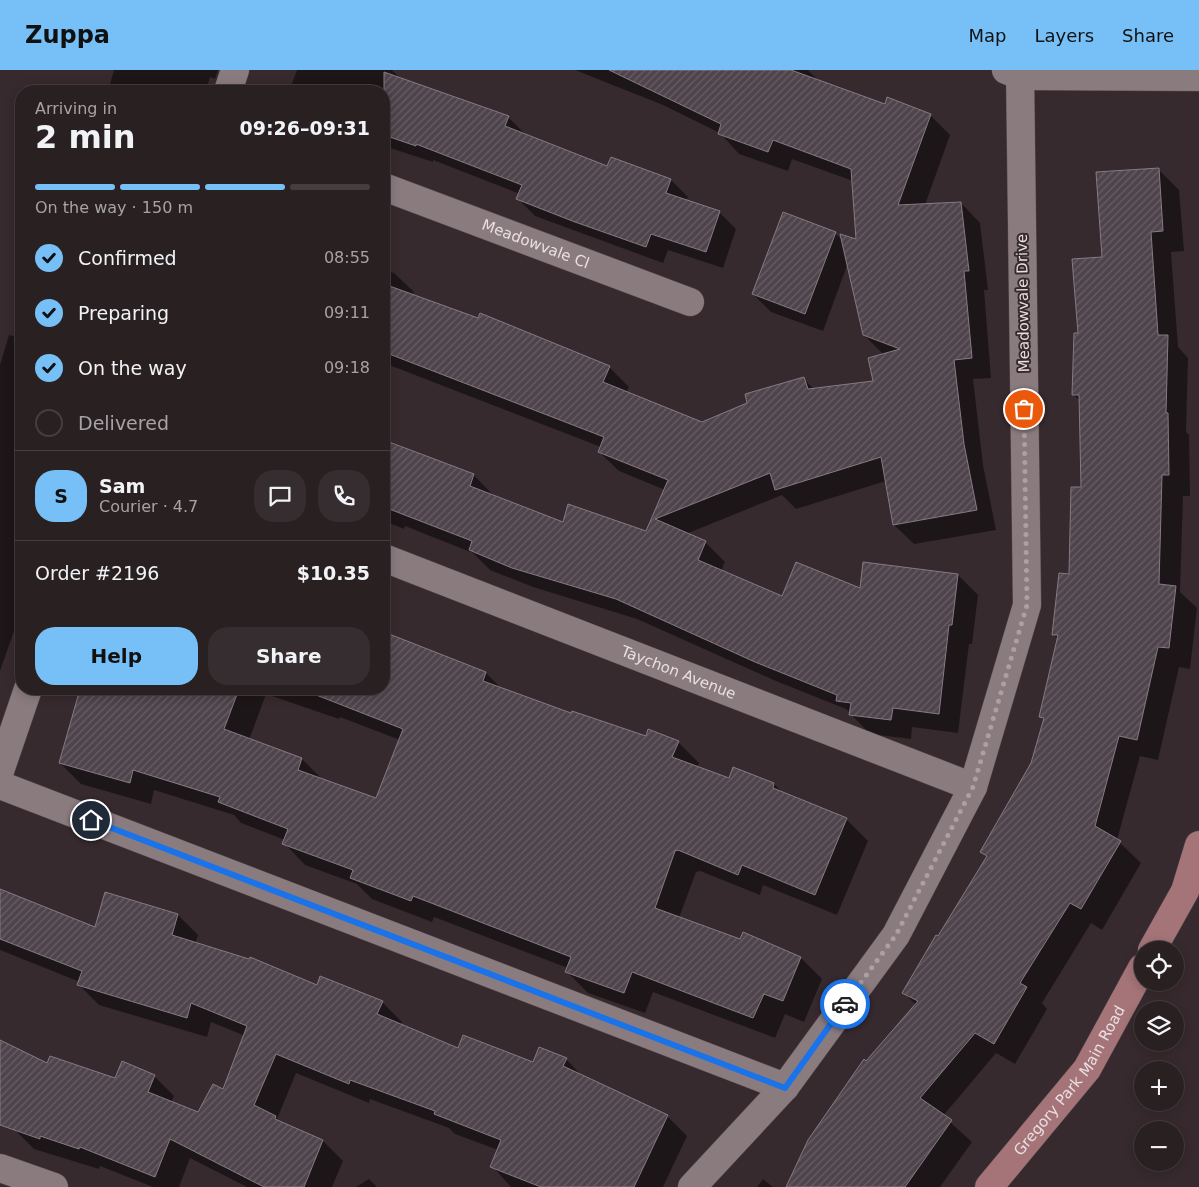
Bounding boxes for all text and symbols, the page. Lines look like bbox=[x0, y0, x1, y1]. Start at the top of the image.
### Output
text: Zuppa bbox=[25, 21, 110, 49]
text: Map bbox=[968, 25, 1006, 46]
text: Layers bbox=[1034, 25, 1094, 46]
text: Share bbox=[1122, 25, 1174, 46]
text: Arriving in bbox=[35, 99, 117, 118]
text: 09:26–09:31 bbox=[240, 117, 370, 139]
text: 2 min bbox=[35, 118, 136, 156]
text: On the way · 150 m bbox=[35, 198, 193, 217]
street label: Meadowvale Cl bbox=[479, 216, 592, 272]
street label: Meadowvale Drive bbox=[1013, 234, 1033, 372]
icon: check bbox=[35, 244, 63, 272]
text: Confirmed bbox=[78, 247, 177, 269]
text: 08:55 bbox=[324, 248, 370, 267]
icon: check bbox=[35, 299, 63, 327]
text: Preparing bbox=[78, 302, 169, 324]
text: 09:11 bbox=[324, 303, 370, 322]
icon: check bbox=[35, 354, 63, 382]
text: On the way bbox=[78, 357, 187, 379]
text: 09:18 bbox=[324, 358, 370, 377]
pin bbox=[1003, 388, 1045, 430]
icon: bag bbox=[1010, 395, 1038, 423]
text: Delivered bbox=[78, 412, 169, 434]
button: chat bbox=[254, 470, 306, 522]
button: phone bbox=[318, 470, 370, 522]
text: Sam bbox=[99, 475, 145, 497]
text: S bbox=[54, 485, 68, 507]
text: Courier · 4.7 bbox=[99, 497, 198, 516]
text: Order #2196 bbox=[35, 562, 159, 584]
text: $10.35 bbox=[297, 562, 370, 584]
button: Help bbox=[35, 627, 198, 685]
button: Share bbox=[208, 627, 370, 685]
street label: Taychon Avenue bbox=[618, 642, 739, 703]
pin bbox=[70, 799, 112, 841]
icon: home bbox=[77, 806, 105, 834]
map controls bbox=[1134, 941, 1184, 1171]
button: locate bbox=[1134, 941, 1184, 991]
courier bbox=[820, 979, 870, 1029]
icon: car bbox=[831, 990, 859, 1018]
button: layers bbox=[1134, 1001, 1184, 1051]
street label: Gregory Park Main Road bbox=[1010, 1002, 1129, 1159]
button: + bbox=[1134, 1061, 1184, 1111]
button: − bbox=[1134, 1121, 1184, 1171]

